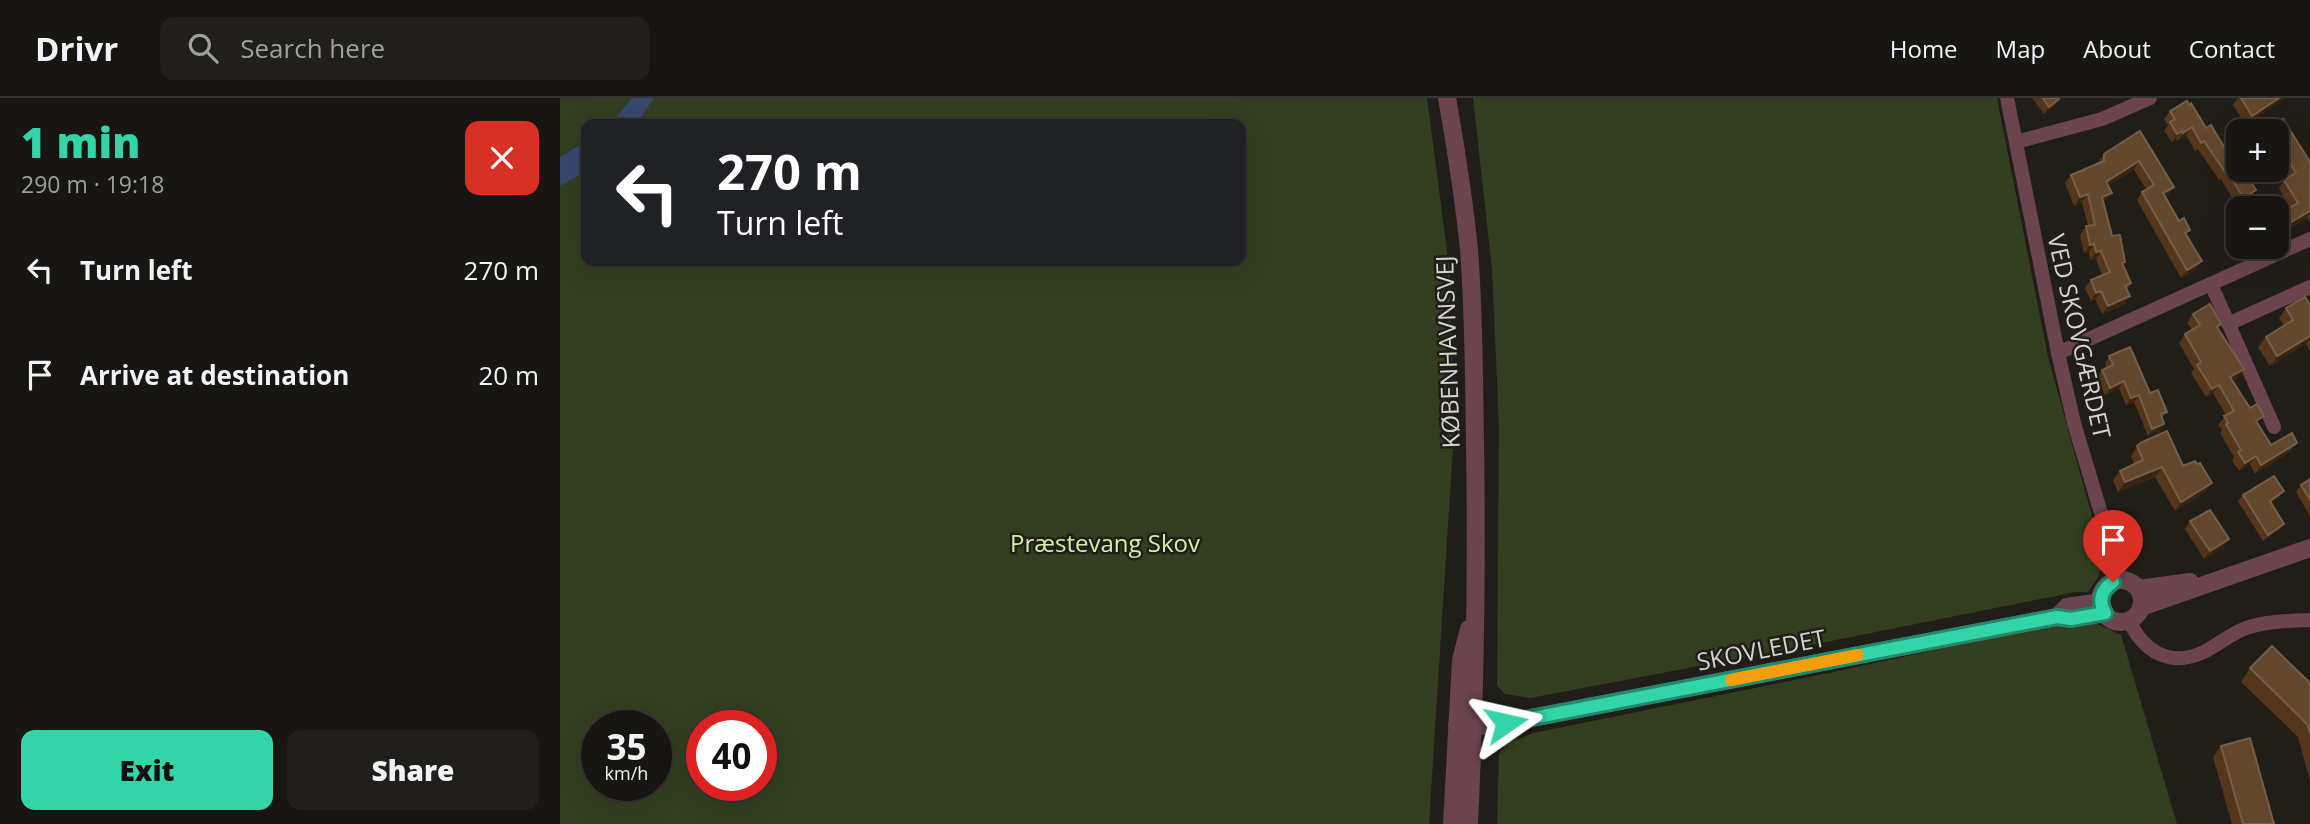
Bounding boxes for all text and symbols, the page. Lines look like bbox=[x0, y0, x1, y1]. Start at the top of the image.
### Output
search box bbox=[160, 17, 650, 80]
text: Drivr bbox=[35, 26, 118, 71]
icon: search bbox=[184, 29, 222, 67]
text: Search here bbox=[240, 30, 385, 66]
text: Home bbox=[1890, 32, 1958, 65]
text: Map bbox=[1996, 32, 2045, 65]
text: About bbox=[2083, 32, 2151, 65]
text: Contact bbox=[2189, 32, 2275, 65]
text: 1 min bbox=[21, 113, 140, 170]
map controls bbox=[2226, 119, 2289, 259]
button: + bbox=[2226, 119, 2289, 182]
button: close bbox=[465, 121, 539, 195]
text: 270 m bbox=[717, 138, 862, 204]
icon: left bbox=[602, 147, 693, 238]
text: 290 m · 19:18 bbox=[21, 168, 164, 200]
button: − bbox=[2226, 196, 2289, 259]
text: Turn left bbox=[717, 201, 843, 244]
street label: VED SKOVGÆRDET bbox=[2040, 230, 2120, 442]
icon: left bbox=[21, 251, 59, 289]
text: Turn left bbox=[80, 252, 192, 288]
text: 270 m bbox=[464, 252, 539, 288]
street label: KØBENHAVNSVEJ bbox=[1427, 255, 1467, 449]
icon: arrive bbox=[21, 356, 59, 394]
text: Arrive at destination bbox=[80, 357, 349, 393]
text: 20 m bbox=[478, 357, 539, 393]
pin bbox=[2083, 510, 2143, 582]
icon: arrive bbox=[2094, 521, 2132, 559]
park label: Præstevang Skov bbox=[1010, 526, 1200, 559]
street label: SKOVLEDET bbox=[1694, 620, 1828, 678]
position arrow bbox=[1469, 686, 1543, 760]
speed limit sign: 40 bbox=[686, 710, 777, 801]
text: 35 bbox=[606, 723, 647, 770]
button: Exit bbox=[21, 730, 273, 810]
button: Share bbox=[287, 730, 539, 810]
text: km/h bbox=[605, 761, 648, 785]

